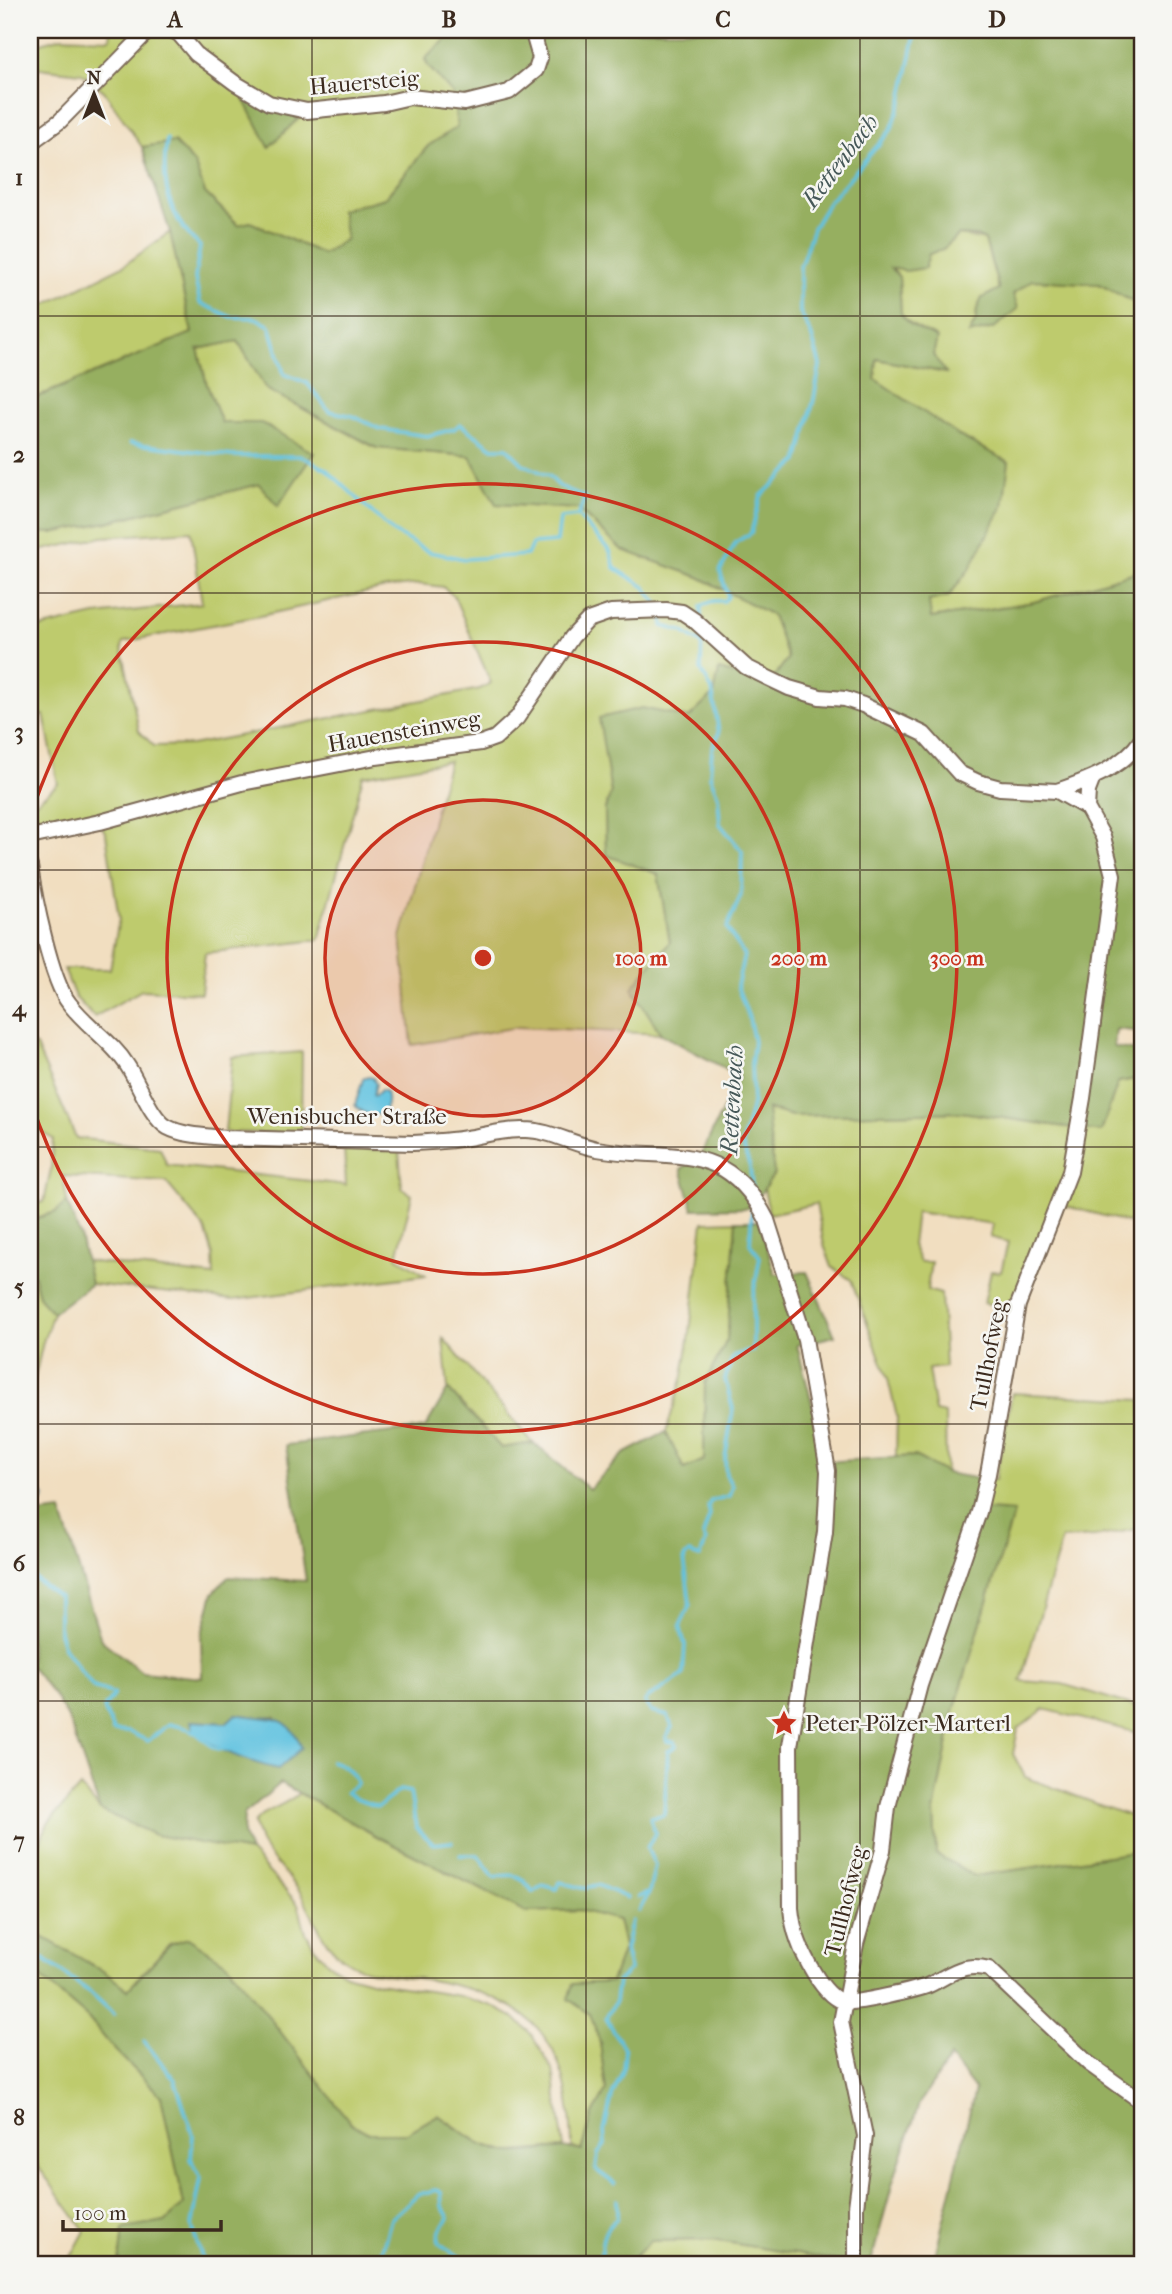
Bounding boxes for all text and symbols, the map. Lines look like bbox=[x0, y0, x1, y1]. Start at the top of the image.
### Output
text: A bbox=[166, 6, 184, 33]
text: B bbox=[442, 6, 457, 33]
text: C bbox=[715, 6, 731, 33]
text: D bbox=[988, 6, 1006, 33]
north arrow bbox=[60, 60, 130, 130]
street label: Hauersteig bbox=[308, 64, 421, 101]
text: N bbox=[87, 67, 102, 89]
water label: Rettenbach bbox=[795, 109, 884, 215]
text: 1 bbox=[15, 164, 23, 191]
text: 2 bbox=[13, 441, 25, 468]
street label: Hauensteinweg bbox=[326, 705, 483, 758]
text: 3 bbox=[14, 718, 24, 745]
centre of rings bbox=[471, 946, 495, 970]
text: 100 m bbox=[615, 946, 668, 970]
text: 200 m bbox=[771, 946, 828, 970]
text: 300 m bbox=[930, 946, 984, 970]
text: 4 bbox=[11, 995, 27, 1022]
water label: Rettenbach bbox=[715, 1045, 749, 1157]
street label: Wenisbucher Straße bbox=[246, 1103, 447, 1130]
text: 5 bbox=[14, 1273, 24, 1300]
street label: Tullhofweg bbox=[964, 1296, 1013, 1413]
text: 6 bbox=[13, 1550, 26, 1577]
place icon: Peter-Pölzer-Marterl bbox=[769, 1708, 799, 1738]
place label: Peter-Pölzer-Marterl bbox=[805, 1710, 1012, 1737]
text: 7 bbox=[12, 1827, 25, 1854]
street label: Tullhofweg bbox=[819, 1842, 872, 1959]
text: 8 bbox=[13, 2104, 25, 2131]
scale bar bbox=[63, 2189, 220, 2233]
text: 100 m bbox=[74, 2201, 127, 2225]

